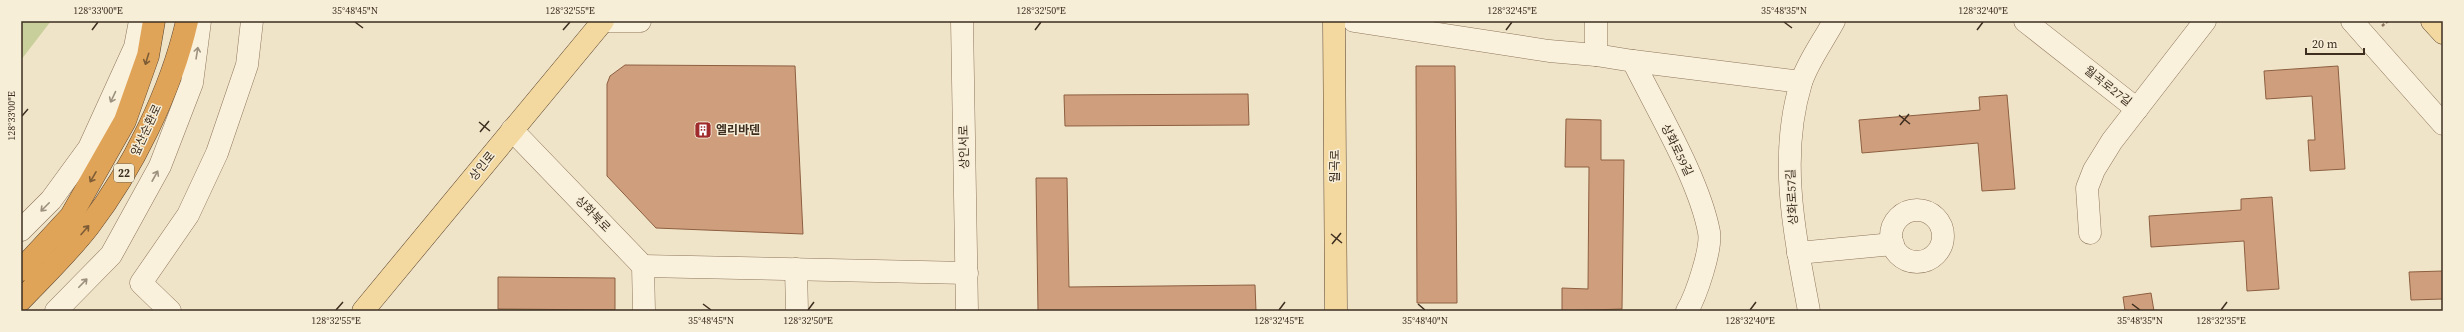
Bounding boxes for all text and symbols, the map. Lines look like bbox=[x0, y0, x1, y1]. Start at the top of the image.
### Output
text: 128°33'00"E bbox=[73, 4, 123, 17]
text: 35°48'45"N bbox=[332, 4, 378, 17]
text: 128°32'55"E bbox=[545, 4, 595, 17]
text: 128°32'50"E bbox=[1016, 4, 1066, 17]
text: 128°32'45"E bbox=[1487, 4, 1537, 17]
text: 35°48'35"N bbox=[1761, 4, 1807, 17]
text: 128°32'40"E bbox=[1958, 4, 2008, 17]
scale bar bbox=[2306, 30, 2364, 56]
text: 20 m bbox=[2312, 36, 2338, 52]
one-way arrow bbox=[193, 47, 201, 60]
one-way arrow bbox=[143, 53, 150, 66]
street label: 월곡로27길 bbox=[2081, 62, 2135, 110]
one-way arrow bbox=[109, 90, 116, 102]
text: 128°33'00"E bbox=[5, 91, 18, 141]
street label: 앞산순환로 bbox=[127, 102, 165, 158]
building icon: 엘리바덴 bbox=[693, 120, 713, 140]
street label: 상화로59길 bbox=[1657, 121, 1697, 179]
place label: 엘리바덴 bbox=[716, 122, 760, 138]
street label: 상인서로 bbox=[956, 125, 972, 169]
street label: 상인로 bbox=[465, 148, 499, 184]
street label: 월곡로 bbox=[1327, 149, 1343, 183]
road number: 22 bbox=[114, 164, 134, 182]
street label: 상화로57길 bbox=[1783, 169, 1801, 225]
one-way arrow bbox=[152, 170, 159, 182]
one-way arrow bbox=[89, 171, 97, 183]
street label: 상화북로 bbox=[572, 193, 614, 235]
one-way arrow bbox=[40, 202, 50, 211]
one-way arrow bbox=[81, 225, 90, 235]
one-way arrow bbox=[79, 278, 88, 288]
text: 128°32'55"E bbox=[311, 314, 361, 327]
text: 35°48'45"N bbox=[688, 314, 734, 327]
text: 128°32'50"E bbox=[783, 314, 833, 327]
text: 128°32'45"E bbox=[1254, 314, 1304, 327]
text: 35°48'40"N bbox=[1402, 314, 1448, 327]
text: 128°32'40"E bbox=[1725, 314, 1775, 327]
text: 35°48'35"N bbox=[2117, 314, 2163, 327]
text: 128°32'35"E bbox=[2196, 314, 2246, 327]

